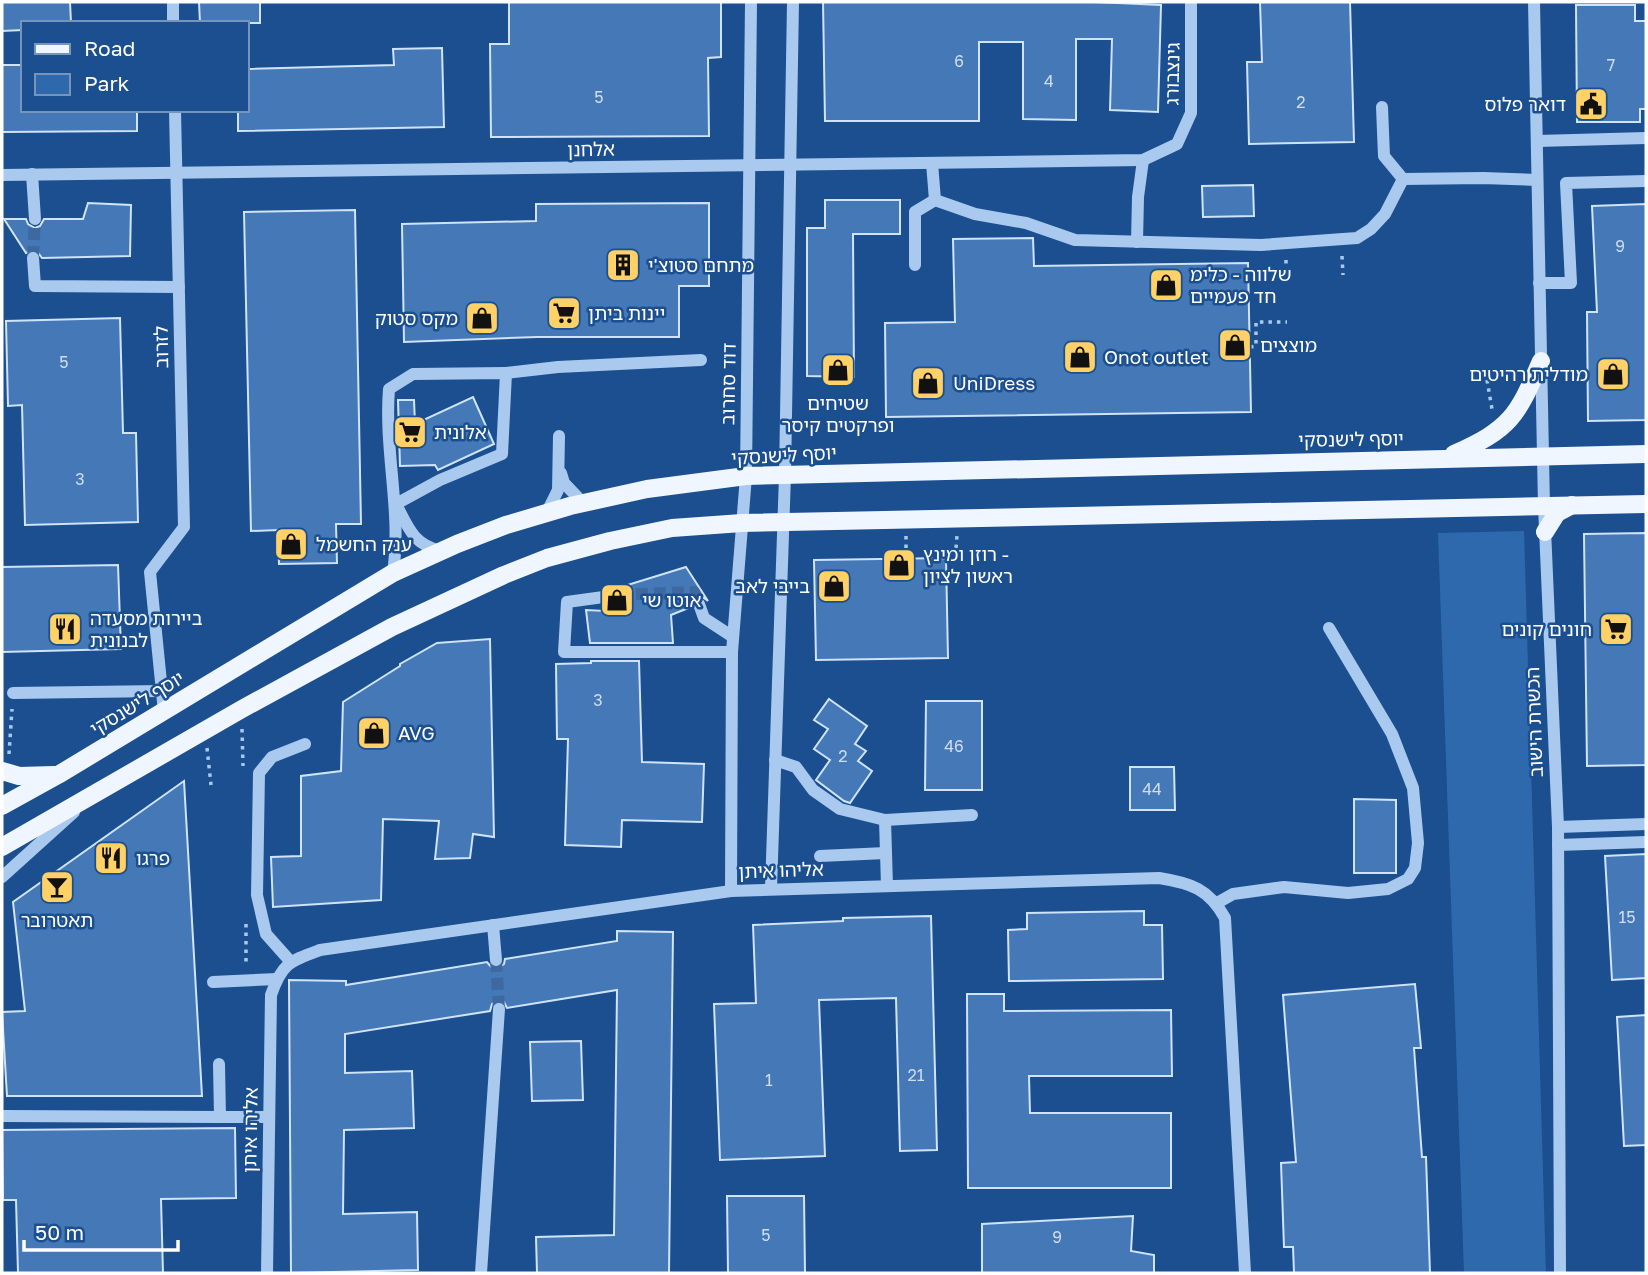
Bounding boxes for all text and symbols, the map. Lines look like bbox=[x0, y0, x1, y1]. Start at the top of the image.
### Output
legend bbox=[21, 21, 248, 112]
text: Road bbox=[84, 35, 135, 61]
street label: גינצבורג bbox=[1159, 42, 1184, 106]
house number: 6 bbox=[954, 51, 964, 71]
house number: 7 bbox=[1607, 55, 1615, 75]
text: Park bbox=[84, 70, 130, 96]
house number: 4 bbox=[1044, 71, 1054, 91]
public building icon: דואר פלוס bbox=[1572, 85, 1610, 123]
house number: 5 bbox=[594, 87, 604, 107]
house number: 2 bbox=[1296, 92, 1306, 112]
place label: דואר פלוס bbox=[1484, 92, 1566, 115]
street label: אלחנן bbox=[567, 137, 615, 160]
house number: 9 bbox=[1615, 236, 1625, 256]
building icon: מתחם סטוצ'י bbox=[604, 246, 642, 284]
place label: מתחם סטוצ'י bbox=[648, 253, 754, 276]
place label: שלווה - כלימ חד פעמיים bbox=[1190, 262, 1292, 307]
shop icon: שלווה - כלימ חד פעמיים bbox=[1147, 266, 1185, 304]
supermarket icon: יינות ביתן bbox=[545, 294, 583, 332]
shop icon: מקס סטוק bbox=[463, 299, 501, 337]
place label: יינות ביתן bbox=[588, 301, 665, 324]
place label: מקס סטוק bbox=[375, 306, 458, 329]
street label: לזרוב bbox=[149, 325, 172, 369]
shop icon: מוצצים bbox=[1216, 326, 1254, 364]
place label: מוצצים bbox=[1260, 333, 1317, 356]
shop icon: Onot outlet bbox=[1061, 338, 1099, 376]
street label: דוד סחרוב bbox=[715, 343, 740, 425]
place label: Onot outlet bbox=[1104, 345, 1209, 368]
shop icon: שטיחים ופרקטים קיסר bbox=[819, 351, 857, 389]
house number: 5 bbox=[59, 352, 69, 372]
shop icon: מודלית רהיטים bbox=[1594, 355, 1632, 393]
place label: מודלית רהיטים bbox=[1469, 362, 1588, 385]
shop icon: UniDress bbox=[909, 364, 947, 402]
place label: UniDress bbox=[953, 371, 1035, 394]
place label: שטיחים ופרקטים קיסר bbox=[782, 391, 894, 436]
supermarket icon: אלונית bbox=[391, 413, 429, 451]
place label: אלונית bbox=[434, 420, 487, 443]
street label: יוסף לישנסקי bbox=[1298, 426, 1404, 451]
street label: יוסף לישנסקי bbox=[731, 440, 837, 469]
house number: 3 bbox=[75, 469, 85, 489]
shop icon: ענק החשמל bbox=[272, 525, 310, 563]
place label: ענק החשמל bbox=[316, 532, 412, 555]
place label: רוזן ומינץ - ראשון לציון bbox=[923, 542, 1013, 587]
shop icon: רוזן ומינץ - ראשון לציון bbox=[880, 546, 918, 584]
shop icon: בייבי לאב bbox=[815, 567, 853, 605]
place label: בייבי לאב bbox=[735, 574, 810, 597]
shop icon: אוטו שי bbox=[598, 581, 636, 619]
place label: אוטו שי bbox=[642, 588, 701, 611]
place label: ביירות מסעדה לבנונית bbox=[90, 606, 203, 651]
restaurant icon: ביירות מסעדה לבנונית bbox=[46, 610, 84, 648]
supermarket icon: חונים קונים bbox=[1597, 610, 1635, 648]
place label: חונים קונים bbox=[1501, 617, 1592, 640]
street label: יוסף לישנסקי bbox=[86, 666, 188, 740]
street label: הכשרת הישוב bbox=[1520, 666, 1547, 778]
house number: 3 bbox=[593, 690, 603, 710]
shop icon: AVG bbox=[355, 714, 393, 752]
place label: AVG bbox=[398, 721, 435, 744]
house number: 46 bbox=[944, 736, 964, 756]
house number: 2 bbox=[838, 746, 848, 766]
house number: 44 bbox=[1142, 779, 1162, 799]
restaurant icon: פרגו bbox=[92, 839, 130, 877]
place label: פרגו bbox=[136, 846, 170, 869]
street label: אליהו איתן bbox=[738, 857, 824, 882]
bar icon: תאטרובר bbox=[38, 868, 76, 906]
house number: 15 bbox=[1618, 907, 1636, 927]
place label: תאטרובר bbox=[21, 908, 93, 931]
house number: 21 bbox=[907, 1065, 925, 1085]
house number: 1 bbox=[765, 1070, 773, 1090]
street label: אליהו איתן bbox=[237, 1087, 262, 1173]
scale bar bbox=[24, 1208, 178, 1252]
text: 50 m bbox=[35, 1219, 84, 1245]
house number: 5 bbox=[761, 1225, 771, 1245]
house number: 9 bbox=[1052, 1227, 1062, 1247]

